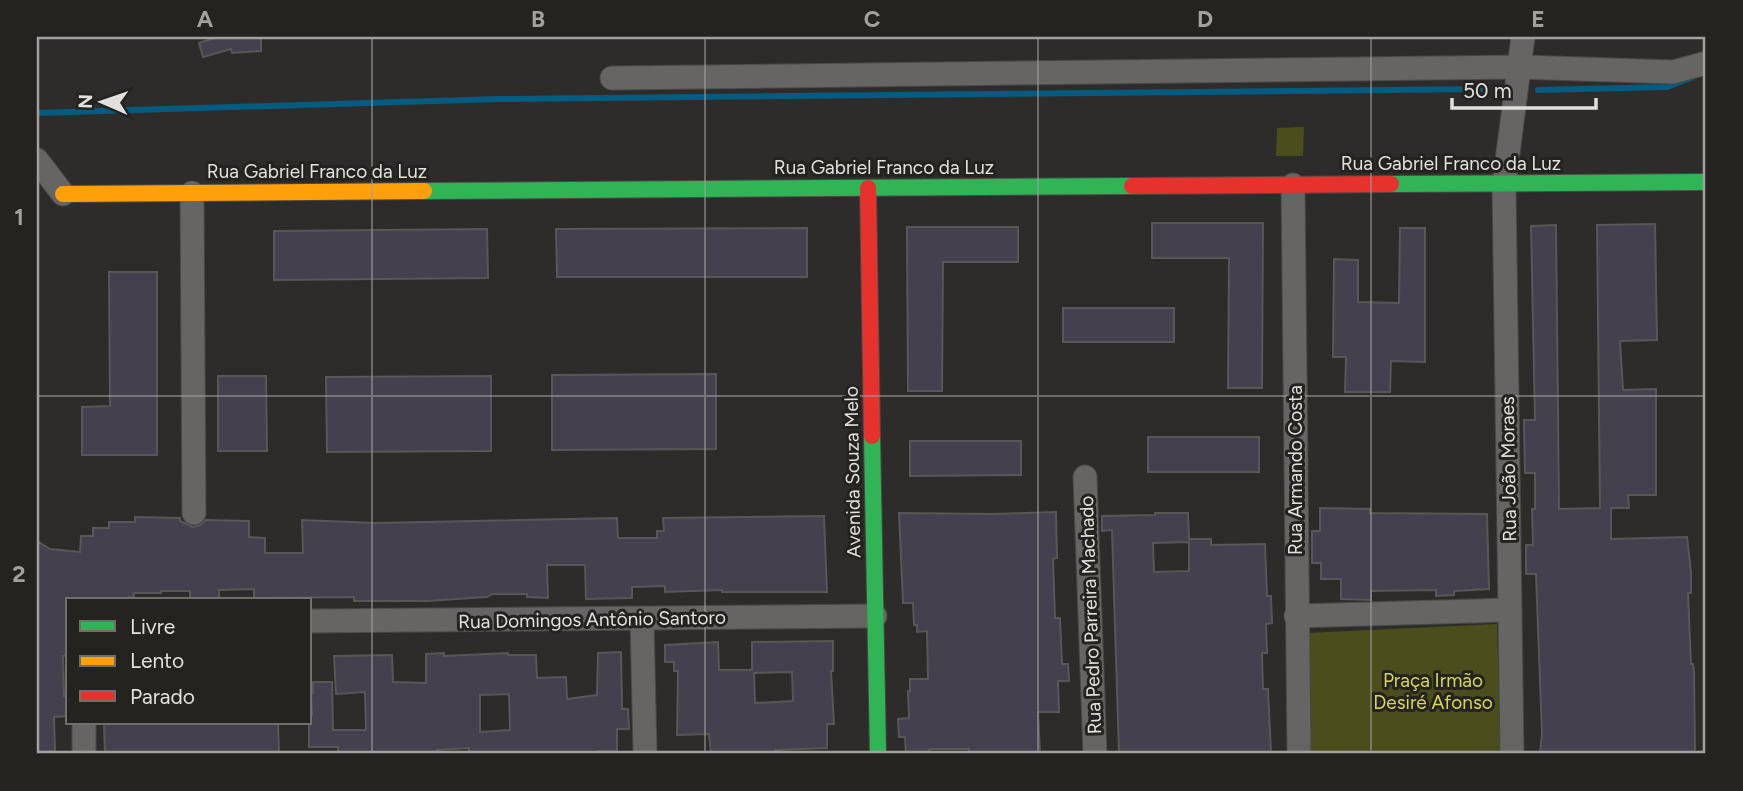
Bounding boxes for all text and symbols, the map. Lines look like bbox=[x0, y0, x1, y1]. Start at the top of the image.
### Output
text: A bbox=[197, 5, 214, 33]
text: B bbox=[531, 5, 545, 33]
text: C bbox=[864, 5, 881, 33]
text: D bbox=[1197, 5, 1213, 33]
text: E bbox=[1531, 5, 1545, 33]
north arrow bbox=[66, 66, 136, 136]
scale bar bbox=[1452, 66, 1596, 110]
text: 50 m bbox=[1463, 78, 1512, 103]
text: N bbox=[74, 94, 97, 109]
street label: Rua Gabriel Franco da Luz bbox=[1341, 152, 1561, 175]
street label: Rua Gabriel Franco da Luz bbox=[774, 156, 994, 179]
street label: Rua Gabriel Franco da Luz bbox=[207, 160, 427, 183]
text: 1 bbox=[14, 203, 24, 231]
street label: Rua Armando Costa bbox=[1284, 385, 1307, 555]
street label: Avenida Souza Melo bbox=[840, 386, 865, 558]
street label: Rua João Moraes bbox=[1496, 396, 1521, 542]
street label: Rua Pedro Parreira Machado bbox=[1075, 495, 1106, 735]
text: 2 bbox=[12, 560, 26, 588]
legend bbox=[66, 598, 312, 724]
street label: Rua Domingos Antônio Santoro bbox=[458, 606, 726, 633]
text: Livre bbox=[130, 614, 175, 639]
text: Lento bbox=[130, 648, 184, 673]
park label: Praça Irmão Desiré Afonso bbox=[1373, 669, 1493, 714]
text: Parado bbox=[130, 684, 195, 709]

